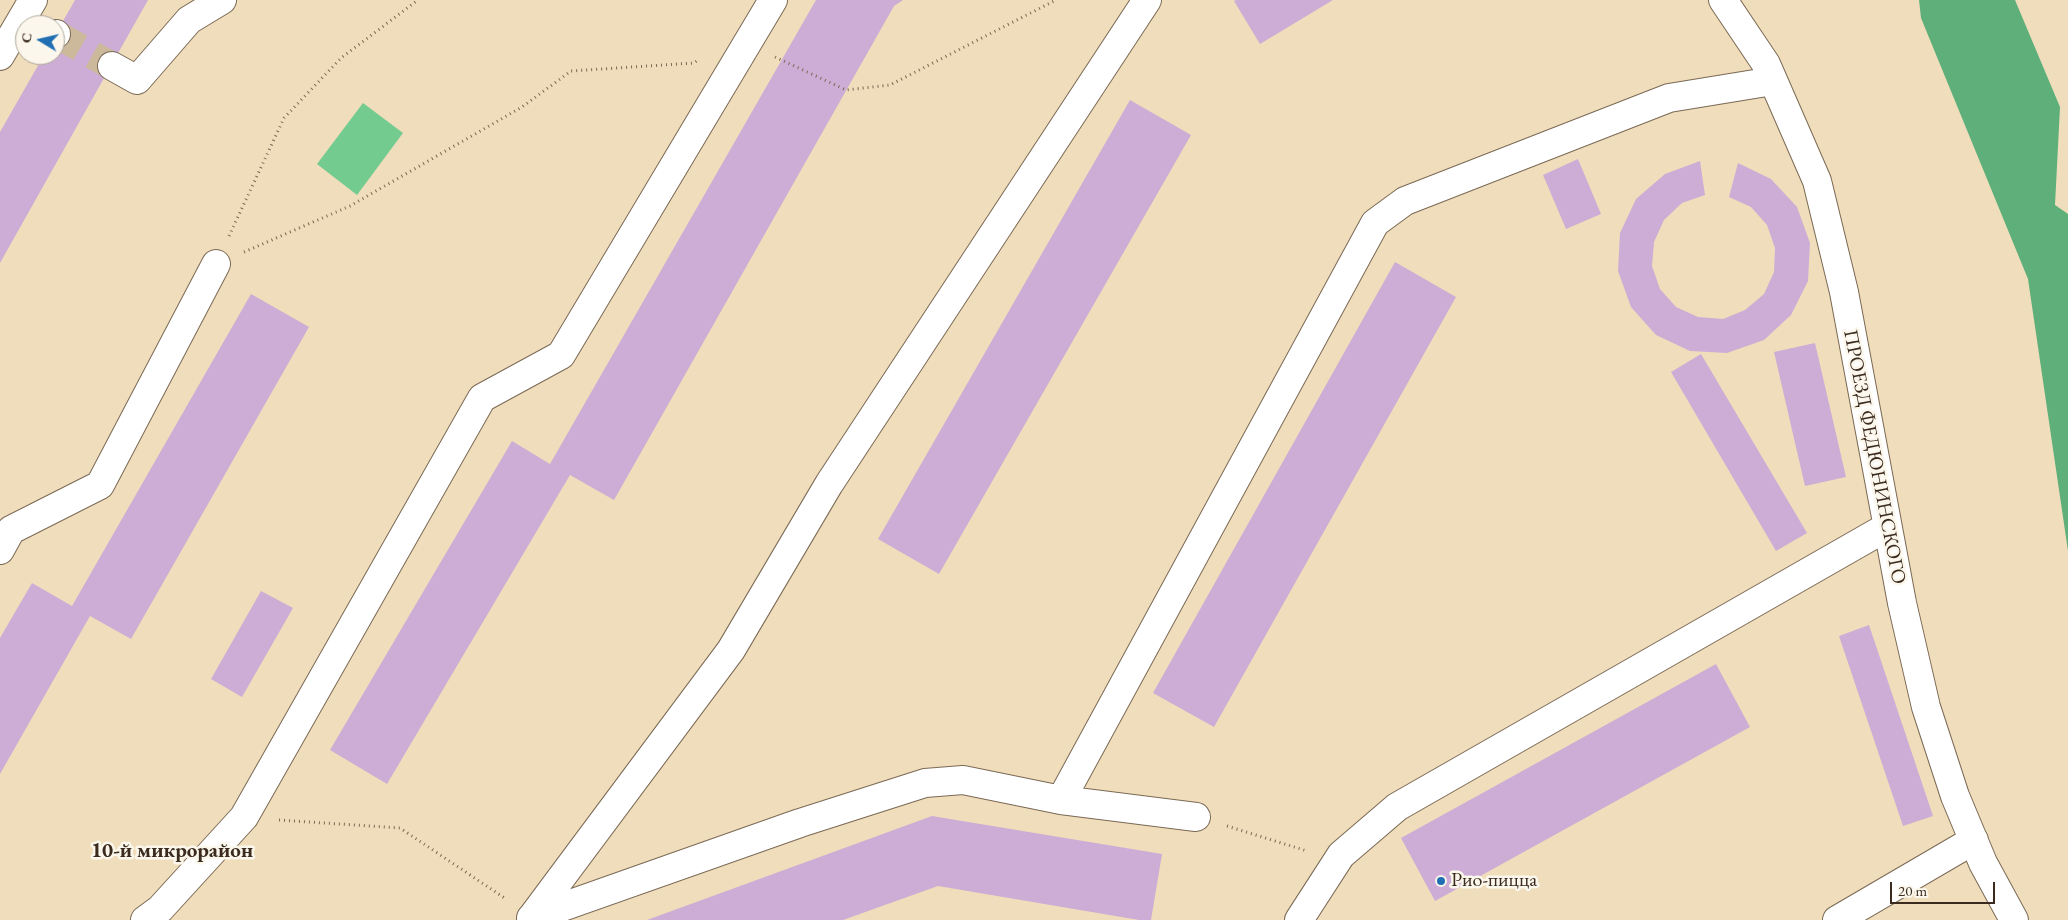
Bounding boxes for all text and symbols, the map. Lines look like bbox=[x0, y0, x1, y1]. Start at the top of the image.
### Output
north arrow bbox=[15, 15, 65, 65]
text: С bbox=[17, 31, 36, 44]
street label: ПРОЕЗД ФЕДЮНИНСКОГО bbox=[1838, 328, 1910, 586]
district label: 10-й микрорайон bbox=[91, 838, 253, 864]
place label: Рио-пицца bbox=[1451, 869, 1537, 893]
scale bar bbox=[1893, 872, 1998, 904]
marker: Рио-пицца bbox=[1435, 875, 1447, 887]
text: 20 m bbox=[1898, 881, 1927, 900]

